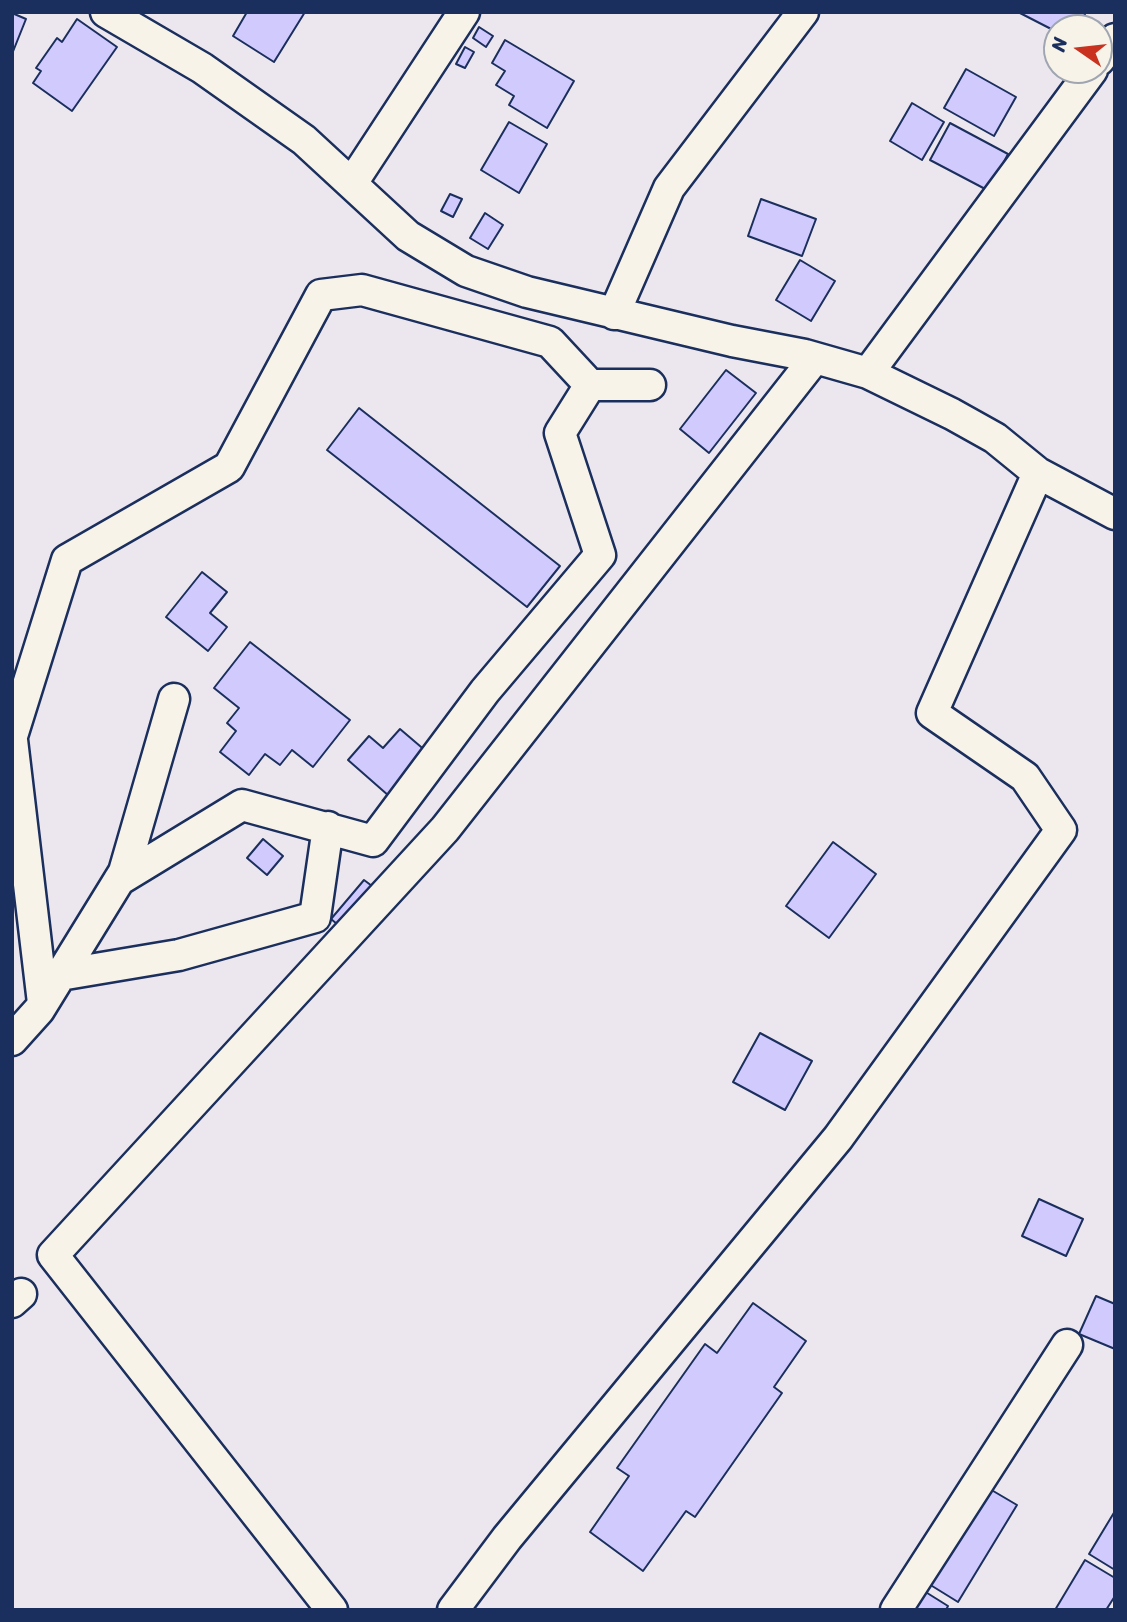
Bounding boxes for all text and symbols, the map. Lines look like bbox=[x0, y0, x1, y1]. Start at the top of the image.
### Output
north arrow bbox=[1043, 14, 1113, 84]
text: N bbox=[1041, 34, 1077, 55]

